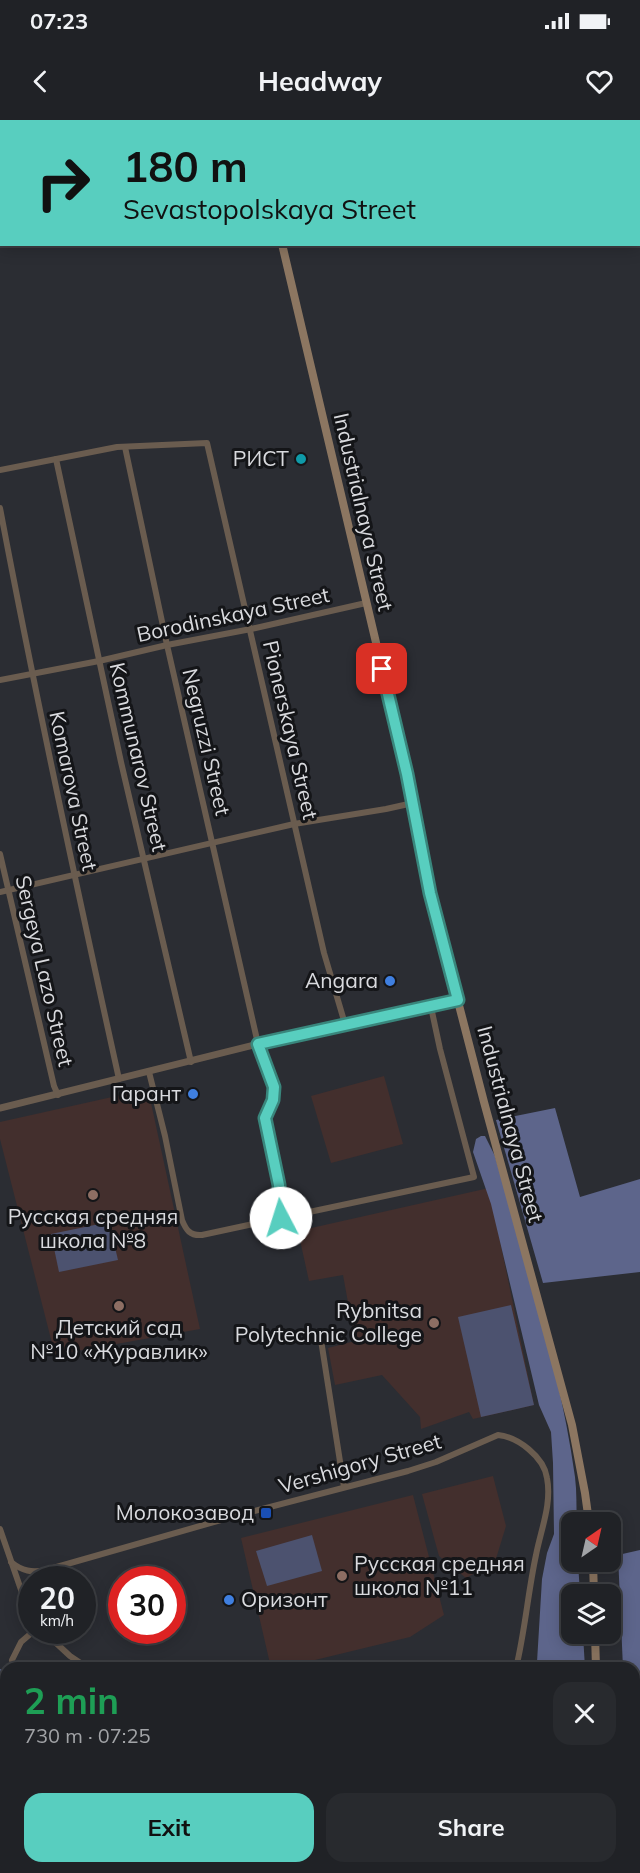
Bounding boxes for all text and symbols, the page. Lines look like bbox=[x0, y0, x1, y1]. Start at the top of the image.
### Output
text: 07:23 bbox=[30, 7, 88, 35]
text: Headway bbox=[258, 64, 382, 98]
icon: back bbox=[24, 65, 57, 98]
icon: heart bbox=[583, 65, 616, 98]
text: 180 m bbox=[123, 140, 248, 193]
icon: right bbox=[24, 144, 102, 222]
text: Sevastopolskaya Street bbox=[123, 192, 416, 226]
street label: Industrialnaya Street bbox=[329, 410, 399, 613]
place label: РИСТ bbox=[233, 445, 289, 471]
marker: РИСТ bbox=[294, 452, 308, 466]
street label: Borodinskaya Street bbox=[134, 581, 332, 647]
street label: Pionerskaya Street bbox=[258, 638, 324, 822]
pin bbox=[356, 643, 407, 694]
icon: arrive bbox=[365, 652, 398, 685]
street label: Kommunarov Street bbox=[105, 660, 173, 854]
street label: Negruzzi Street bbox=[177, 666, 236, 818]
street label: Komarova Street bbox=[44, 709, 104, 873]
street label: Sergeya Lazo Street bbox=[10, 873, 80, 1069]
place label: Angara bbox=[305, 967, 378, 993]
marker: Angara bbox=[383, 974, 397, 988]
street label: Industrialnaya Street bbox=[472, 1023, 550, 1225]
place label: Гарант bbox=[112, 1080, 181, 1106]
marker: Гарант bbox=[186, 1087, 200, 1101]
position arrow bbox=[249, 1186, 313, 1250]
marker: Русская средняя школа №8 bbox=[86, 1188, 100, 1202]
place label: Русская средняя школа №8 bbox=[8, 1203, 178, 1253]
place label: Rybnitsa Polytechnic College bbox=[235, 1297, 422, 1347]
marker: Детский сад №10 «Журавлик» bbox=[112, 1299, 126, 1313]
place label: Детский сад №10 «Журавлик» bbox=[30, 1314, 208, 1364]
marker: Rybnitsa Polytechnic College bbox=[427, 1316, 441, 1330]
street label: Vershigory Street bbox=[276, 1427, 444, 1499]
place label: Молокозавод bbox=[116, 1499, 254, 1525]
marker: Молокозавод bbox=[259, 1506, 273, 1520]
north arrow bbox=[561, 1512, 621, 1572]
map controls bbox=[561, 1512, 621, 1644]
place label: Русская средняя школа №11 bbox=[354, 1550, 525, 1600]
speed limit sign: 30 bbox=[108, 1566, 186, 1644]
marker: Русская средняя школа №11 bbox=[335, 1569, 349, 1583]
text: 20 bbox=[39, 1579, 75, 1617]
button: layers bbox=[561, 1584, 621, 1644]
place label: Оризонт bbox=[241, 1586, 328, 1612]
marker: Оризонт bbox=[222, 1593, 236, 1607]
text: km/h bbox=[40, 1611, 74, 1630]
text: 2 min bbox=[24, 1678, 119, 1723]
button: close bbox=[553, 1682, 616, 1745]
text: 730 m · 07:25 bbox=[24, 1723, 150, 1748]
button: Exit bbox=[24, 1793, 314, 1862]
button: Share bbox=[326, 1793, 616, 1862]

